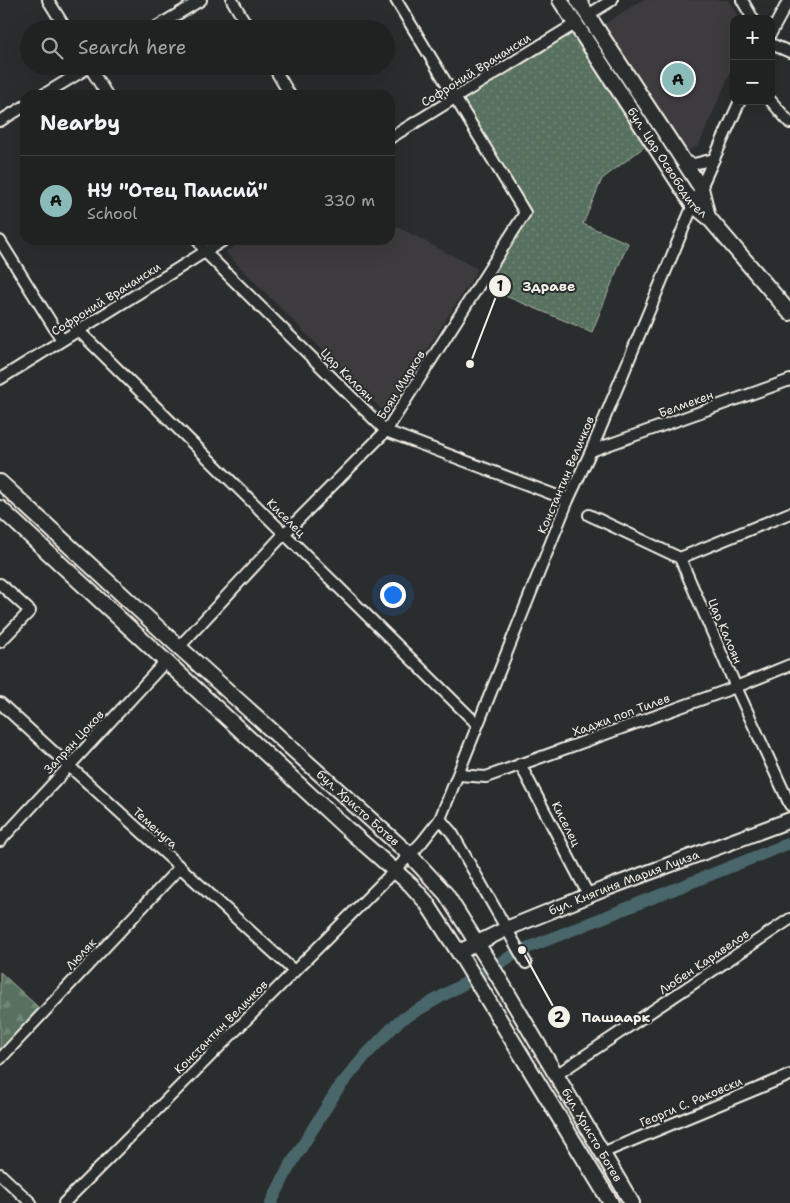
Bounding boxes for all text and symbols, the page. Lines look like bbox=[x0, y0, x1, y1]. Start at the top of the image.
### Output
map controls bbox=[730, 15, 775, 105]
button: + bbox=[730, 15, 775, 60]
search box bbox=[20, 20, 395, 75]
street label: Софроний Врачански bbox=[418, 30, 534, 110]
icon: search bbox=[38, 34, 66, 62]
text: Search here bbox=[78, 35, 187, 60]
pin: A bbox=[662, 60, 694, 98]
button: − bbox=[730, 60, 775, 105]
street label: бул. Цар Освободител bbox=[624, 104, 711, 222]
text: Nearby bbox=[40, 109, 120, 137]
text: НУ "Отец Паисий" bbox=[87, 178, 268, 203]
text: A bbox=[50, 190, 62, 211]
text: 330 m bbox=[323, 190, 375, 211]
text: School bbox=[87, 203, 137, 224]
street label: Софроний Врачански bbox=[48, 259, 164, 339]
callout: Здраве bbox=[488, 271, 585, 300]
text: 1 bbox=[497, 276, 504, 296]
text: Здраве bbox=[523, 277, 575, 295]
street label: Цар Калоян bbox=[317, 345, 377, 405]
street label: Боян Мирков bbox=[373, 347, 429, 423]
street label: Белмекен bbox=[656, 387, 716, 421]
street label: Константин Величков bbox=[534, 414, 598, 536]
street label: Киселец bbox=[263, 495, 309, 541]
your location bbox=[380, 582, 406, 608]
street label: Цар Калоян bbox=[704, 596, 746, 666]
street label: Хаджи поп Тилев bbox=[570, 690, 672, 740]
street label: Запрян Цоков bbox=[40, 707, 108, 777]
street label: бул. Христо Ботев bbox=[313, 766, 403, 850]
street label: Киселец bbox=[548, 799, 584, 850]
street label: Теменуга bbox=[129, 804, 181, 853]
street label: бул. Княгиня Мария Луиза bbox=[546, 846, 702, 919]
street label: Любен Каравелов bbox=[656, 926, 752, 998]
street label: Люляк bbox=[62, 934, 100, 973]
street label: Константин Величков bbox=[171, 977, 271, 1077]
callout: Пашаарк bbox=[546, 1002, 660, 1031]
text: 2 bbox=[554, 1007, 565, 1027]
text: Пашаарк bbox=[582, 1008, 650, 1026]
street label: Георги С. Раковски bbox=[637, 1073, 745, 1131]
street label: бул. Христо Ботев bbox=[558, 1085, 626, 1185]

